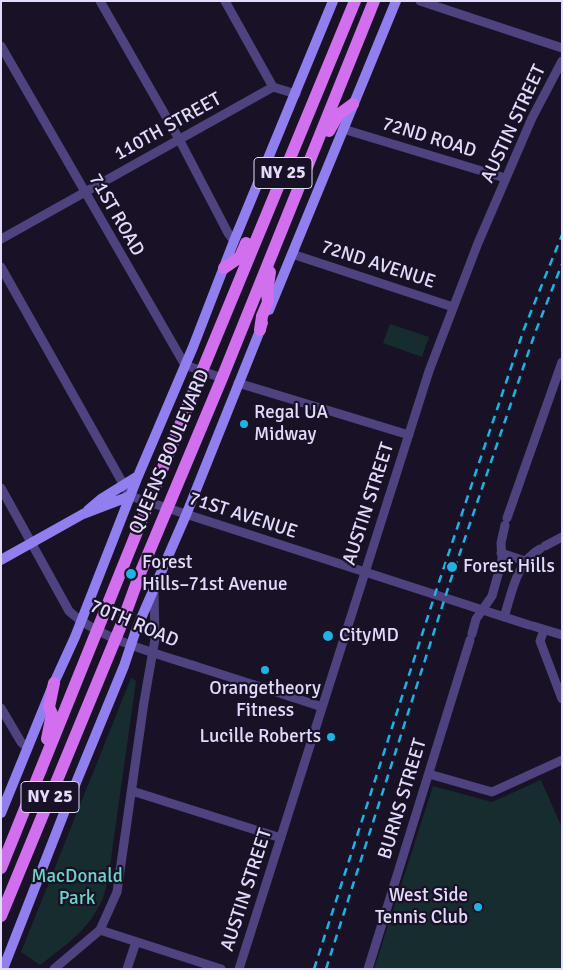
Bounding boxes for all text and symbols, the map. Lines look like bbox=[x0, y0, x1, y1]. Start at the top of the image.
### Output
street label: AUSTIN STREET bbox=[477, 61, 551, 187]
street label: 110TH STREET bbox=[111, 88, 225, 166]
street label: 72ND ROAD bbox=[379, 113, 479, 163]
road number: NY 25 bbox=[254, 158, 312, 188]
street label: 71ST ROAD bbox=[83, 170, 149, 260]
street label: 72ND AVENUE bbox=[318, 236, 438, 294]
street label: QUEENS BOULEVARD bbox=[125, 366, 215, 538]
place label: Regal UA Midway bbox=[254, 402, 328, 446]
marker: Regal UA Midway bbox=[238, 418, 250, 430]
street label: AUSTIN STREET bbox=[338, 440, 400, 568]
street label: 71ST AVENUE bbox=[186, 488, 300, 544]
place label: Forest Hills–71st Avenue bbox=[142, 552, 288, 596]
place label: Forest Hills bbox=[463, 556, 555, 578]
marker: Forest Hills bbox=[445, 560, 459, 574]
marker: Forest Hills–71st Avenue bbox=[124, 567, 138, 581]
street label: 70TH ROAD bbox=[86, 595, 182, 653]
place label: CityMD bbox=[339, 625, 399, 647]
marker: CityMD bbox=[321, 629, 335, 643]
marker: Orangetheory Fitness bbox=[259, 664, 271, 676]
place label: Orangetheory Fitness bbox=[209, 678, 321, 722]
place label: Lucille Roberts bbox=[200, 726, 321, 748]
marker: Lucille Roberts bbox=[325, 731, 337, 743]
street label: BURNS STREET bbox=[374, 736, 432, 862]
road number: NY 25 bbox=[21, 782, 79, 812]
street label: AUSTIN STREET bbox=[216, 826, 278, 954]
park label: MacDonald Park bbox=[31, 866, 123, 910]
place label: West Side Tennis Club bbox=[375, 885, 468, 929]
marker: West Side Tennis Club bbox=[472, 901, 484, 913]

